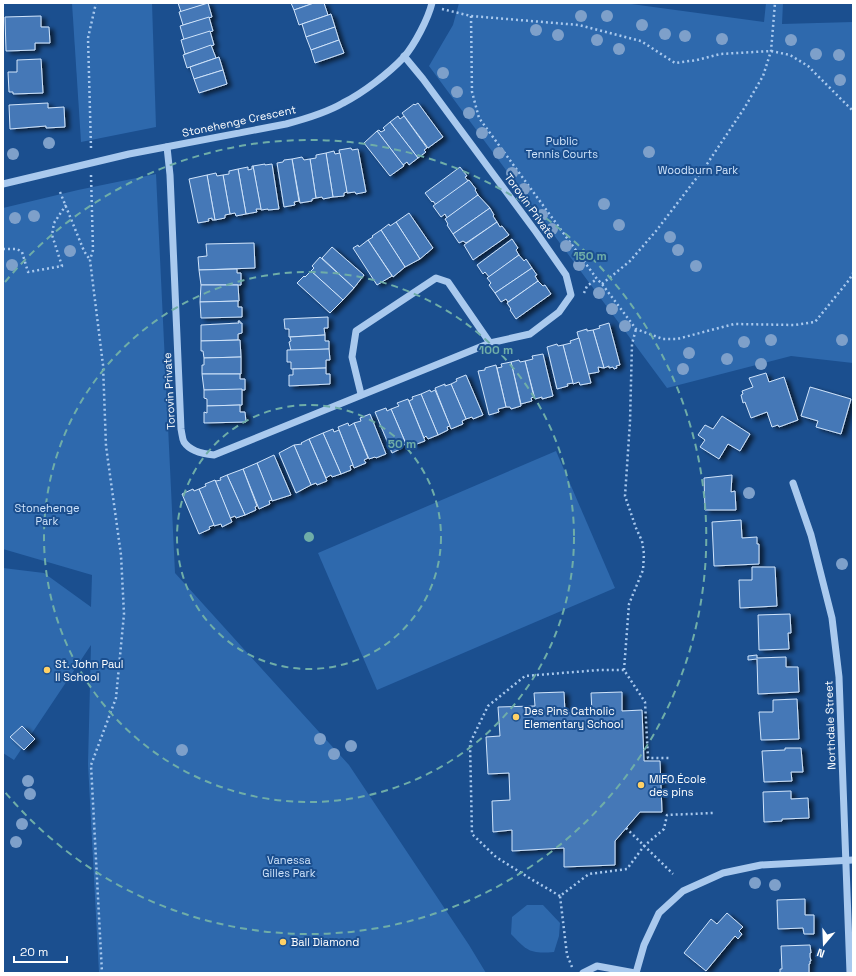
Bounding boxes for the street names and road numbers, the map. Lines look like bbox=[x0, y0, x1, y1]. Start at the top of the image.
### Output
street label: Stonehenge Crescent bbox=[181, 102, 297, 140]
street label: Torovin Private bbox=[502, 171, 558, 241]
street label: Torovin Private bbox=[160, 352, 178, 430]
street label: Northdale Street bbox=[821, 680, 839, 770]

